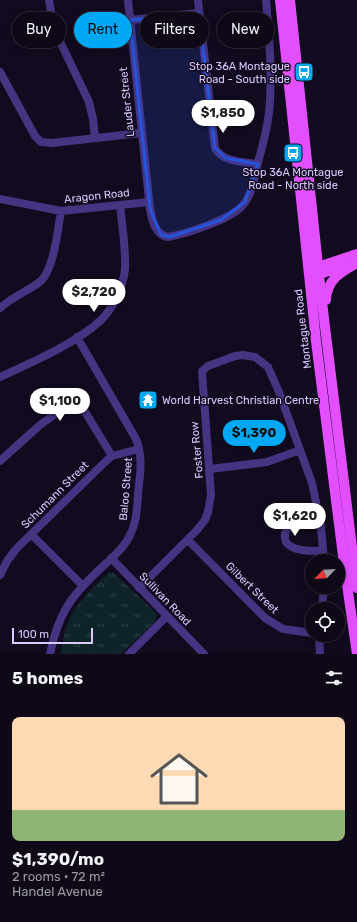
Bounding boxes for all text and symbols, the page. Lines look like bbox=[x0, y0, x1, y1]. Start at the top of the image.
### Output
chip: Buy bbox=[12, 12, 66, 48]
chip: Rent bbox=[74, 12, 132, 48]
chip: Filters bbox=[140, 12, 209, 48]
chip: New bbox=[217, 12, 274, 48]
place label: Stop 36A Montague Road - South side bbox=[189, 60, 290, 86]
bus stop icon: Stop 36A Montague Road - South side bbox=[293, 61, 315, 83]
street label: Lauder Street bbox=[117, 66, 137, 138]
pin: $1,850 bbox=[190, 100, 256, 134]
text: $1,850 bbox=[201, 105, 245, 120]
bus stop icon: Stop 36A Montague Road - North side bbox=[282, 142, 304, 164]
place label: Stop 36A Montague Road - North side bbox=[242, 166, 344, 192]
street label: Aragon Road bbox=[64, 186, 130, 206]
pin: $2,720 bbox=[61, 279, 127, 313]
text: $2,720 bbox=[71, 284, 117, 299]
street label: Montague Road bbox=[292, 288, 314, 370]
pin: $1,100 bbox=[27, 388, 93, 422]
temple icon: World Harvest Christian Centre bbox=[137, 389, 159, 411]
text: $1,100 bbox=[39, 393, 81, 408]
place label: World Harvest Christian Centre bbox=[162, 394, 319, 407]
pin: $1,390 bbox=[221, 420, 287, 454]
street label: Foster Row bbox=[188, 421, 206, 479]
text: $1,390 bbox=[232, 425, 276, 440]
street label: Baloo Street bbox=[117, 456, 135, 521]
street label: Schumann Street bbox=[19, 458, 92, 531]
pin: $1,620 bbox=[262, 503, 328, 537]
text: $1,620 bbox=[273, 508, 317, 523]
north arrow bbox=[305, 554, 345, 594]
map controls bbox=[305, 554, 345, 642]
street label: Gilbert Street bbox=[223, 560, 282, 617]
street label: Sullivan Road bbox=[136, 570, 194, 628]
button: locate bbox=[305, 602, 345, 642]
scale bar bbox=[12, 626, 93, 645]
text: 100 m bbox=[18, 628, 49, 641]
icon: filters bbox=[323, 667, 345, 689]
text: 5 homes bbox=[12, 668, 83, 688]
icon: home bbox=[143, 743, 215, 815]
text: $1,390/mo bbox=[12, 849, 104, 869]
text: 2 rooms · 72 m² bbox=[12, 869, 105, 884]
text: Handel Avenue bbox=[12, 884, 103, 899]

